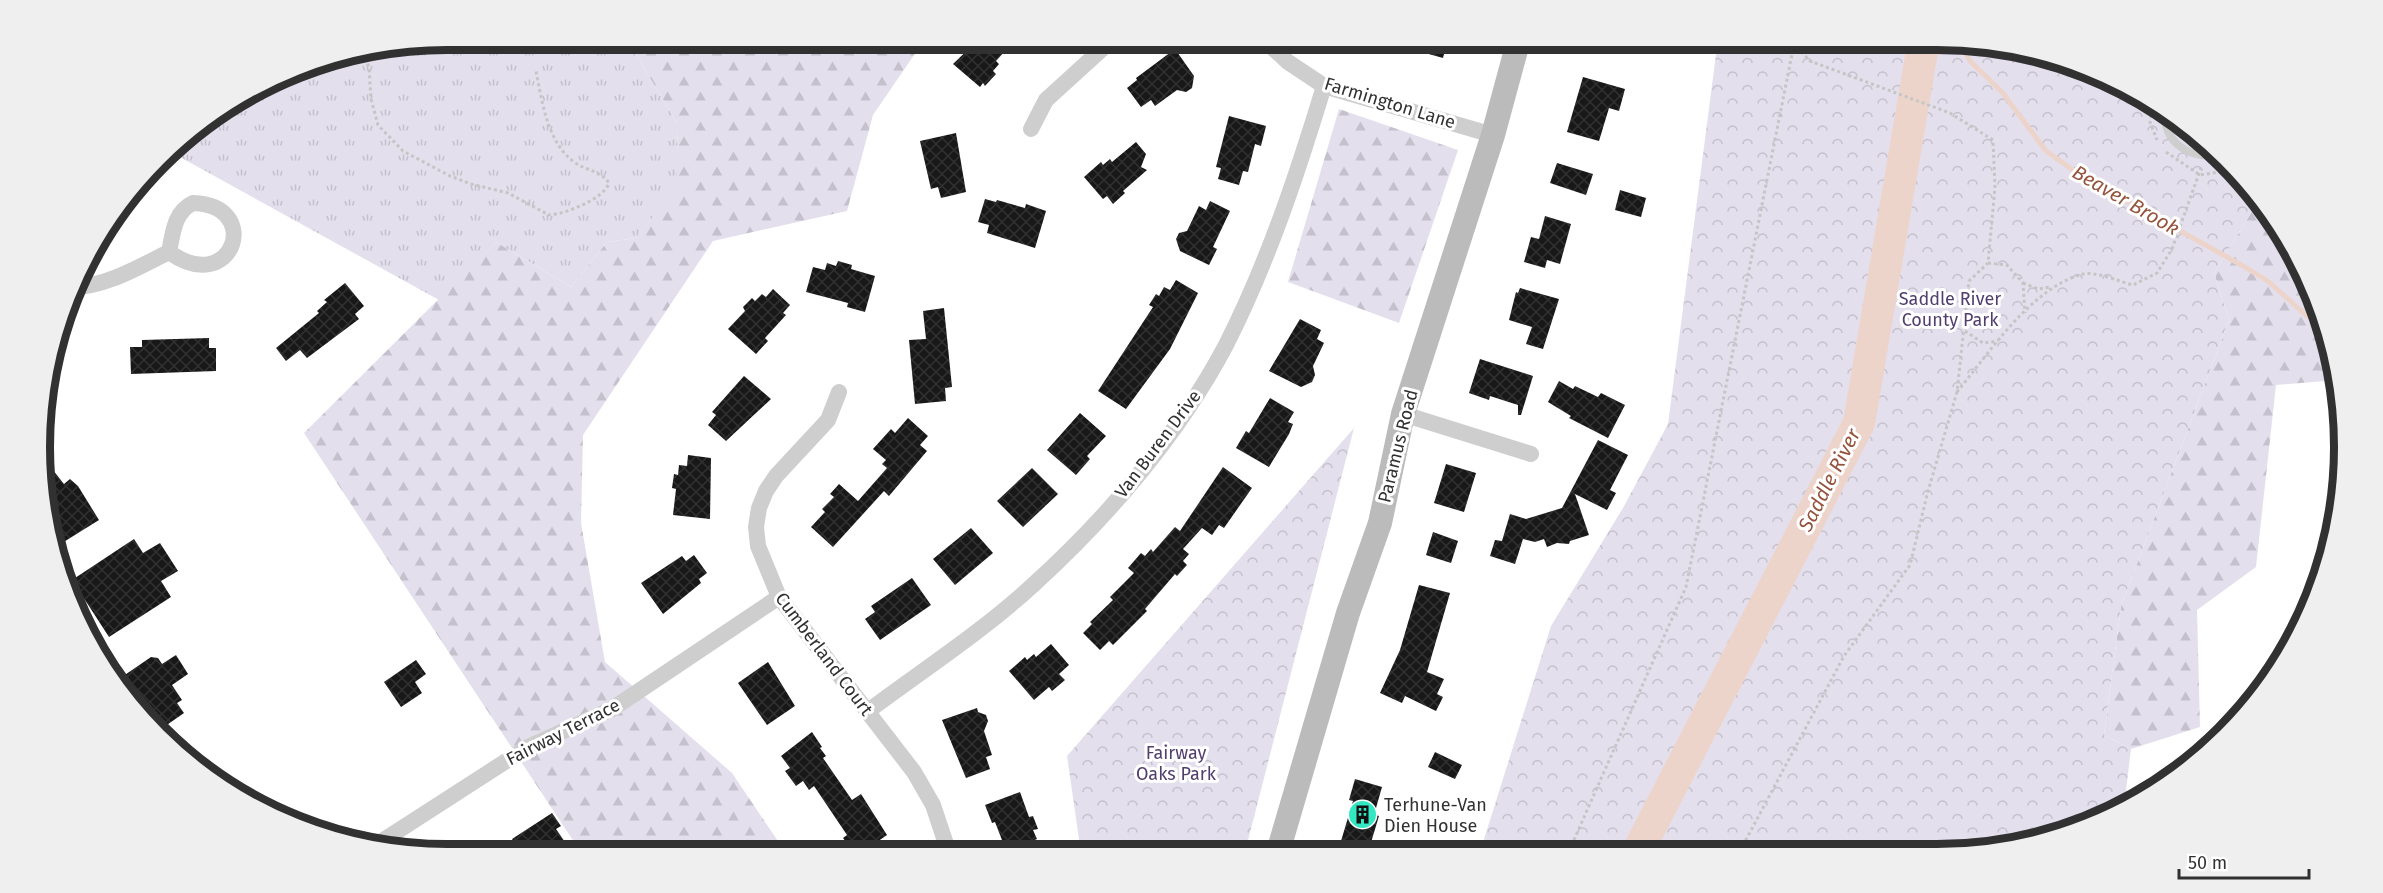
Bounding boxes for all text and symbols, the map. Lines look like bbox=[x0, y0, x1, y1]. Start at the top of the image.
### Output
street label: Farmington Lane bbox=[1322, 73, 1458, 133]
water label: Beaver Brook bbox=[2068, 160, 2184, 240]
park label: Saddle River County Park bbox=[1899, 288, 2001, 331]
street label: Van Buren Drive bbox=[1110, 386, 1206, 502]
street label: Paramus Road bbox=[1373, 387, 1423, 505]
water label: Saddle River bbox=[1792, 423, 1866, 536]
street label: Cumberland Court bbox=[771, 588, 878, 720]
street label: Fairway Terrace bbox=[502, 694, 624, 770]
park label: Fairway Oaks Park bbox=[1136, 742, 1217, 785]
place label: Terhune-Van Dien House bbox=[1384, 794, 1487, 837]
building icon: Terhune-Van Dien House bbox=[1347, 799, 1379, 831]
scale bar bbox=[2179, 842, 2310, 880]
text: 50 m bbox=[2188, 852, 2227, 874]

